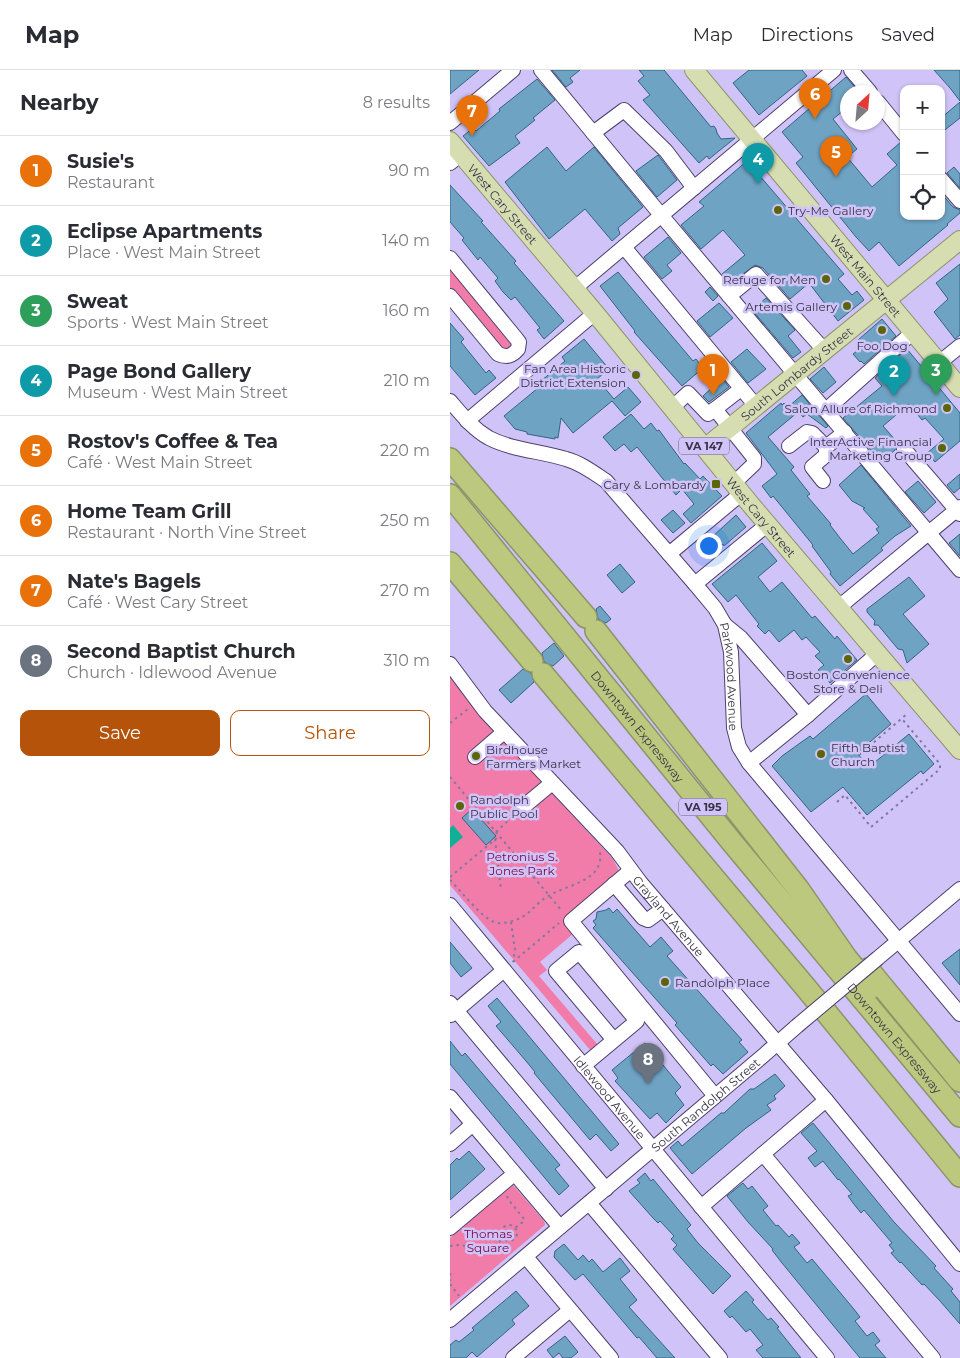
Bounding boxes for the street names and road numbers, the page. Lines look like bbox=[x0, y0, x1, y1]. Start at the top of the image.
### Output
street label: West Cary Street bbox=[465, 161, 541, 247]
street label: West Main Street bbox=[827, 231, 905, 320]
street label: South Lombardy Street bbox=[737, 323, 856, 424]
road number: VA 147 bbox=[679, 438, 729, 454]
street label: West Cary Street bbox=[723, 474, 799, 560]
street label: Parkwood Avenue bbox=[717, 621, 742, 731]
street label: Downtown Expressway bbox=[588, 667, 688, 786]
road number: VA 195 bbox=[679, 799, 727, 816]
street label: Grayland Avenue bbox=[630, 872, 708, 959]
street label: Downtown Expressway bbox=[845, 980, 946, 1097]
street label: Idlewood Avenue bbox=[571, 1052, 649, 1142]
street label: South Randolph Street bbox=[648, 1054, 763, 1155]

